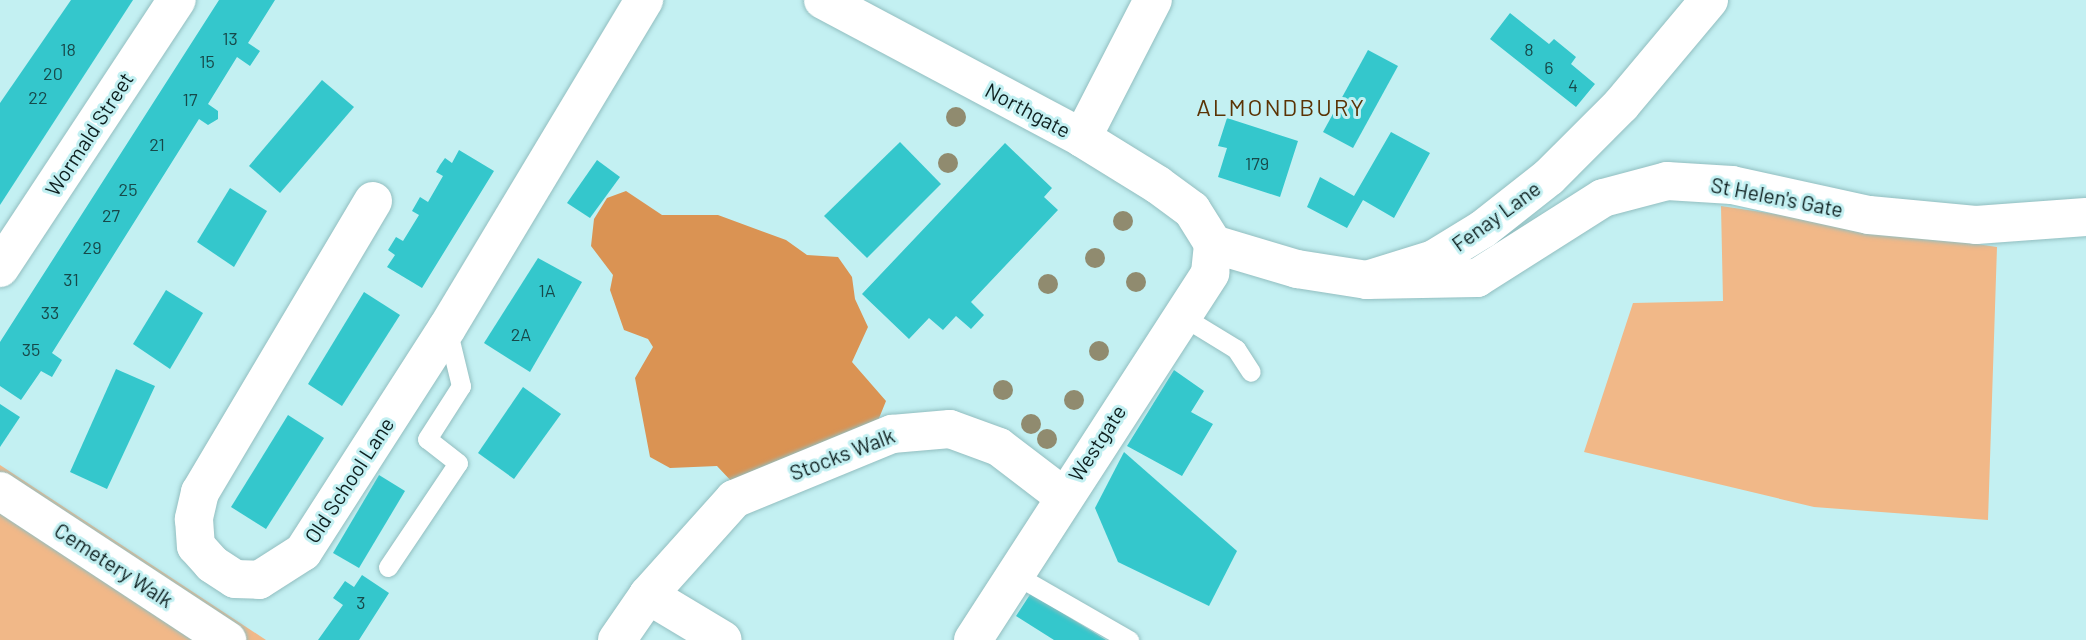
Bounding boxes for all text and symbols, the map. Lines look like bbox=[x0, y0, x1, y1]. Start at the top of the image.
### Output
house number: 13 bbox=[222, 27, 238, 49]
house number: 18 bbox=[60, 38, 76, 60]
house number: 8 bbox=[1524, 38, 1534, 60]
house number: 15 bbox=[199, 50, 215, 72]
house number: 6 bbox=[1544, 56, 1554, 78]
house number: 20 bbox=[43, 62, 63, 84]
street label: Wormald Street bbox=[40, 67, 138, 201]
house number: 4 bbox=[1568, 74, 1578, 96]
street label: Northgate bbox=[981, 77, 1075, 143]
house number: 22 bbox=[28, 86, 48, 108]
house number: 17 bbox=[183, 88, 197, 110]
district label: ALMONDBURY bbox=[1197, 93, 1365, 121]
house number: 21 bbox=[149, 133, 165, 155]
house number: 179 bbox=[1245, 152, 1269, 174]
street label: St Helen's Gate bbox=[1709, 172, 1845, 222]
street label: Fenay Lane bbox=[1447, 176, 1545, 256]
house number: 25 bbox=[119, 178, 137, 200]
house number: 27 bbox=[102, 204, 120, 226]
house number: 29 bbox=[82, 236, 102, 258]
house number: 31 bbox=[63, 268, 79, 290]
house number: 1A bbox=[538, 279, 556, 301]
house number: 33 bbox=[41, 301, 59, 323]
house number: 2A bbox=[511, 323, 531, 345]
house number: 35 bbox=[22, 338, 40, 360]
street label: Westgate bbox=[1063, 400, 1131, 486]
street label: Old School Lane bbox=[299, 412, 399, 548]
street label: Stocks Walk bbox=[786, 422, 898, 486]
street label: Cemetery Walk bbox=[50, 517, 178, 613]
house number: 3 bbox=[356, 591, 366, 613]

